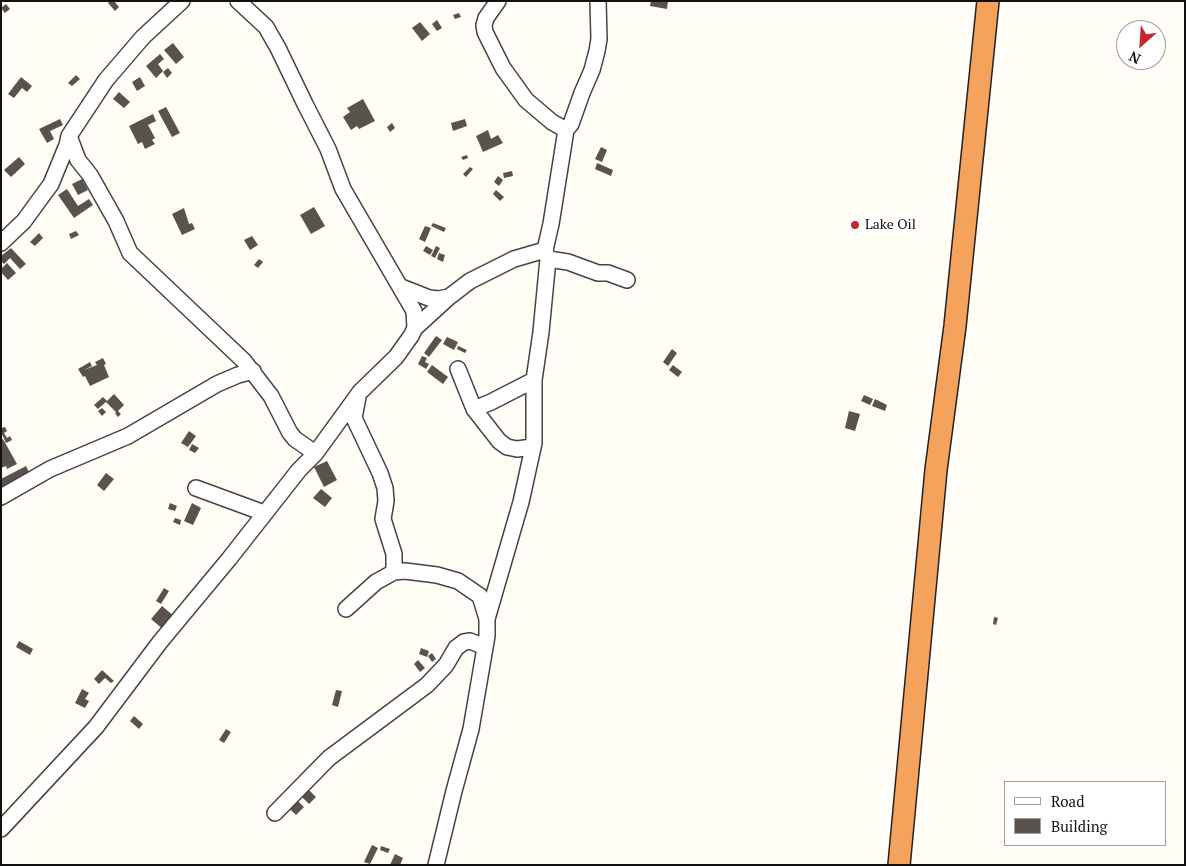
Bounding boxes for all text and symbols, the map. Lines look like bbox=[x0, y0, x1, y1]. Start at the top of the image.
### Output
north arrow bbox=[1116, 20, 1166, 70]
text: N bbox=[1126, 47, 1144, 69]
place label: Lake Oil bbox=[865, 217, 916, 233]
marker: Lake Oil bbox=[849, 219, 861, 231]
legend bbox=[1004, 781, 1166, 846]
text: Road bbox=[1051, 791, 1084, 811]
text: Building bbox=[1051, 816, 1108, 836]

